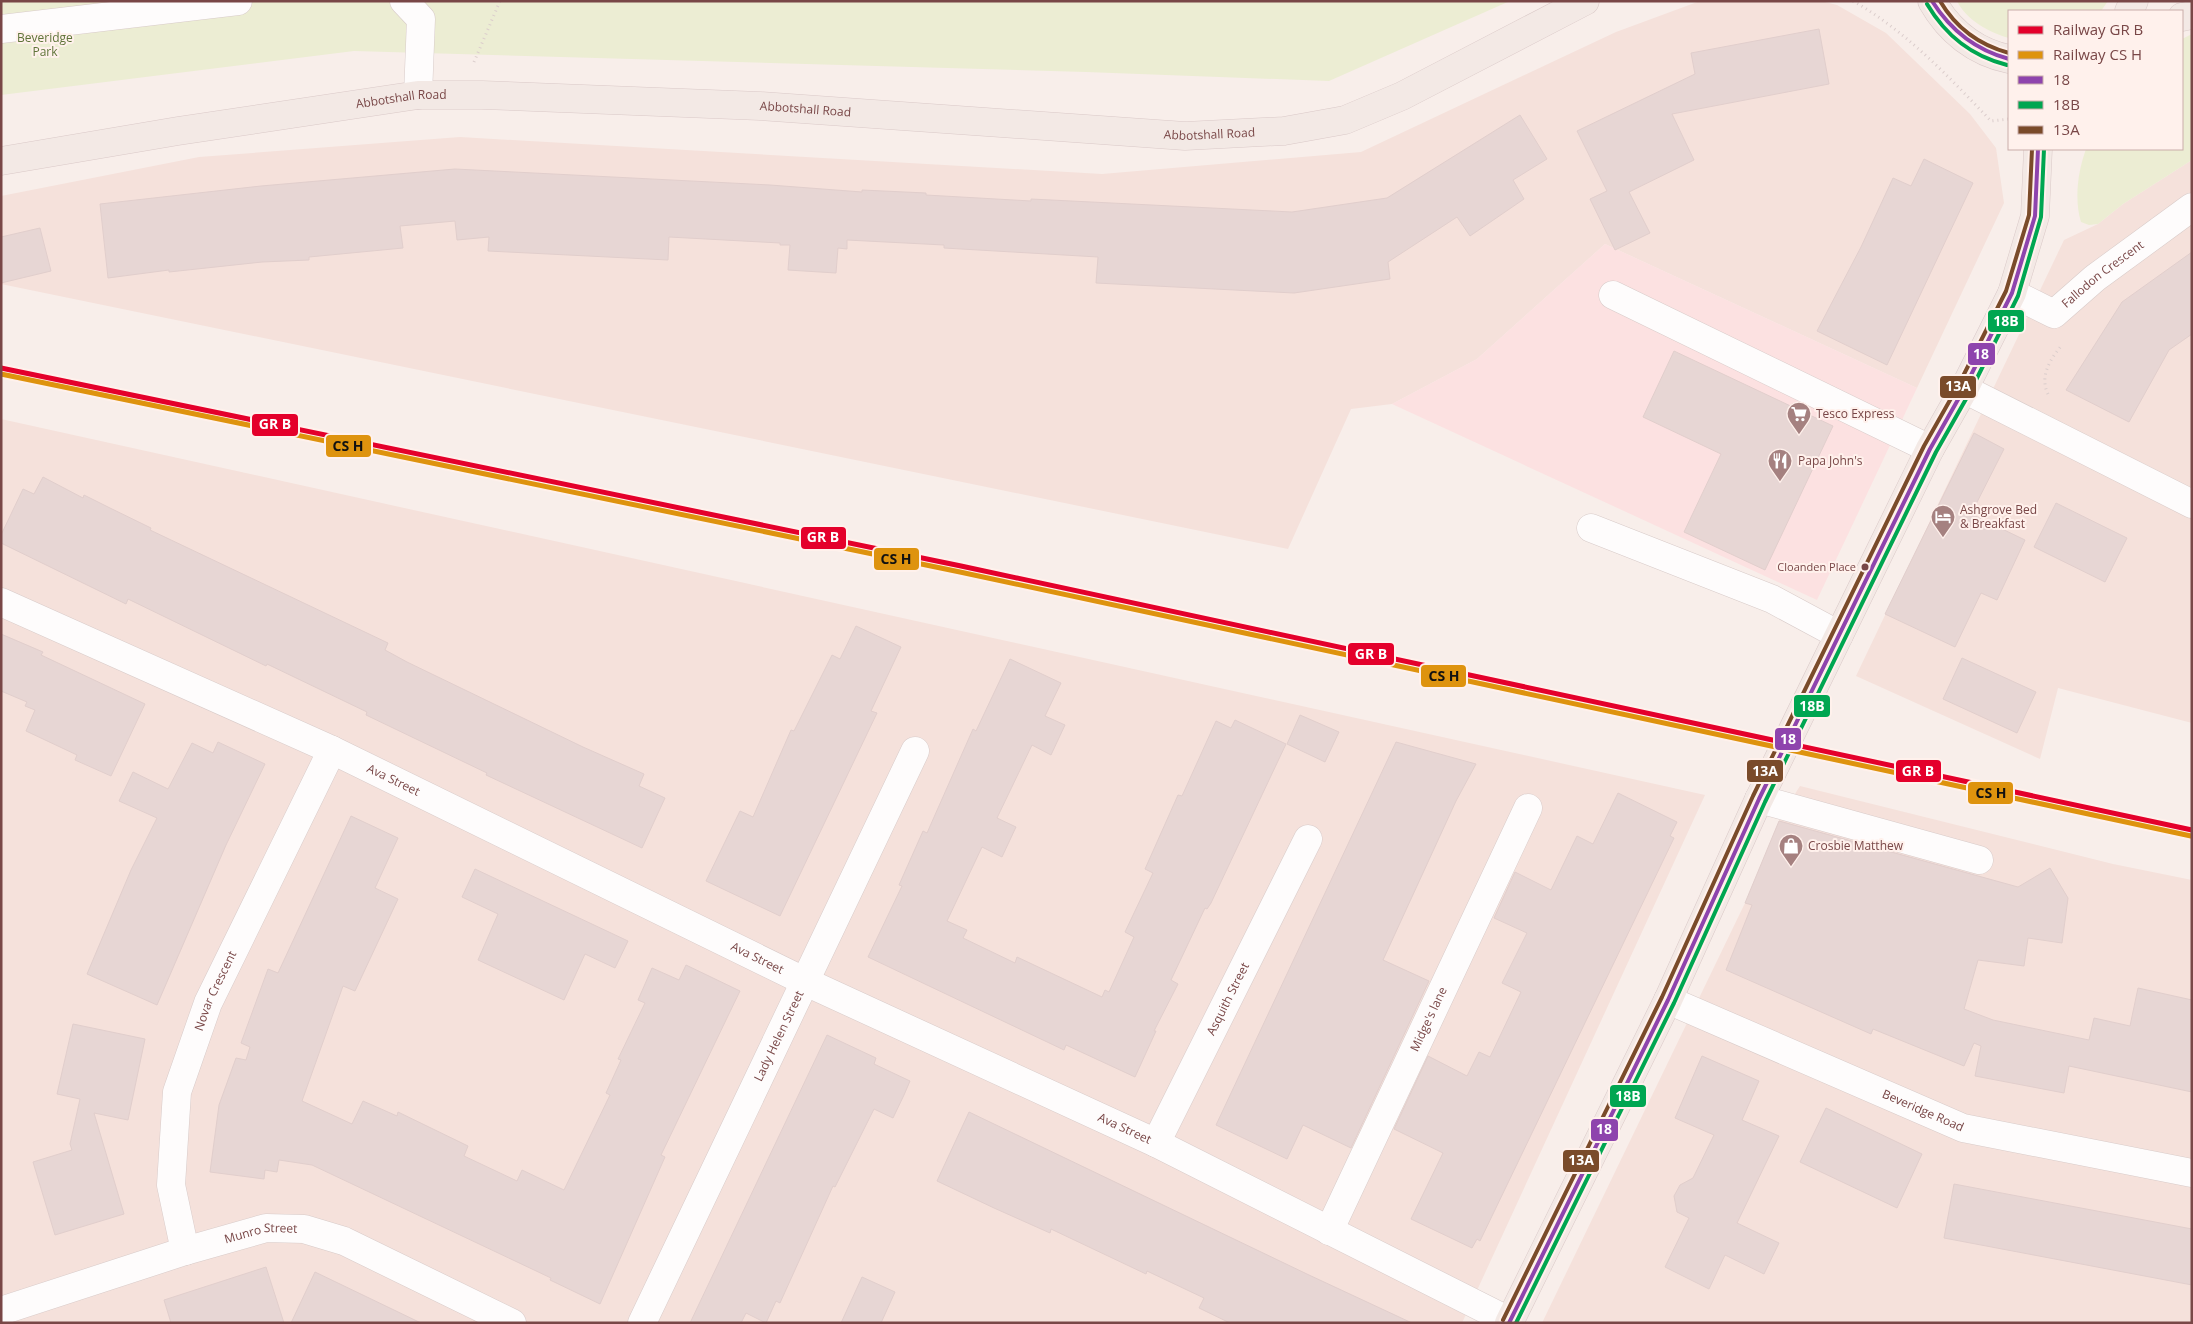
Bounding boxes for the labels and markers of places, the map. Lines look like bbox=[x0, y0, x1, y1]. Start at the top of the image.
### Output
supermarket icon: Tesco Express bbox=[1786, 401, 1812, 435]
place label: Tesco Express bbox=[1816, 405, 1895, 422]
restaurant icon: Papa John's bbox=[1767, 448, 1793, 482]
place label: Papa John's bbox=[1798, 452, 1863, 469]
place label: Ashgrove Bed & Breakfast bbox=[1960, 501, 2037, 532]
hotel icon: Ashgrove Bed & Breakfast bbox=[1930, 504, 1956, 538]
place label: Cloanden Place bbox=[1777, 559, 1856, 574]
marker: Cloanden Place bbox=[1860, 562, 1870, 572]
shop icon: Crosbie Matthew bbox=[1778, 833, 1804, 867]
place label: Crosbie Matthew bbox=[1808, 837, 1904, 854]

